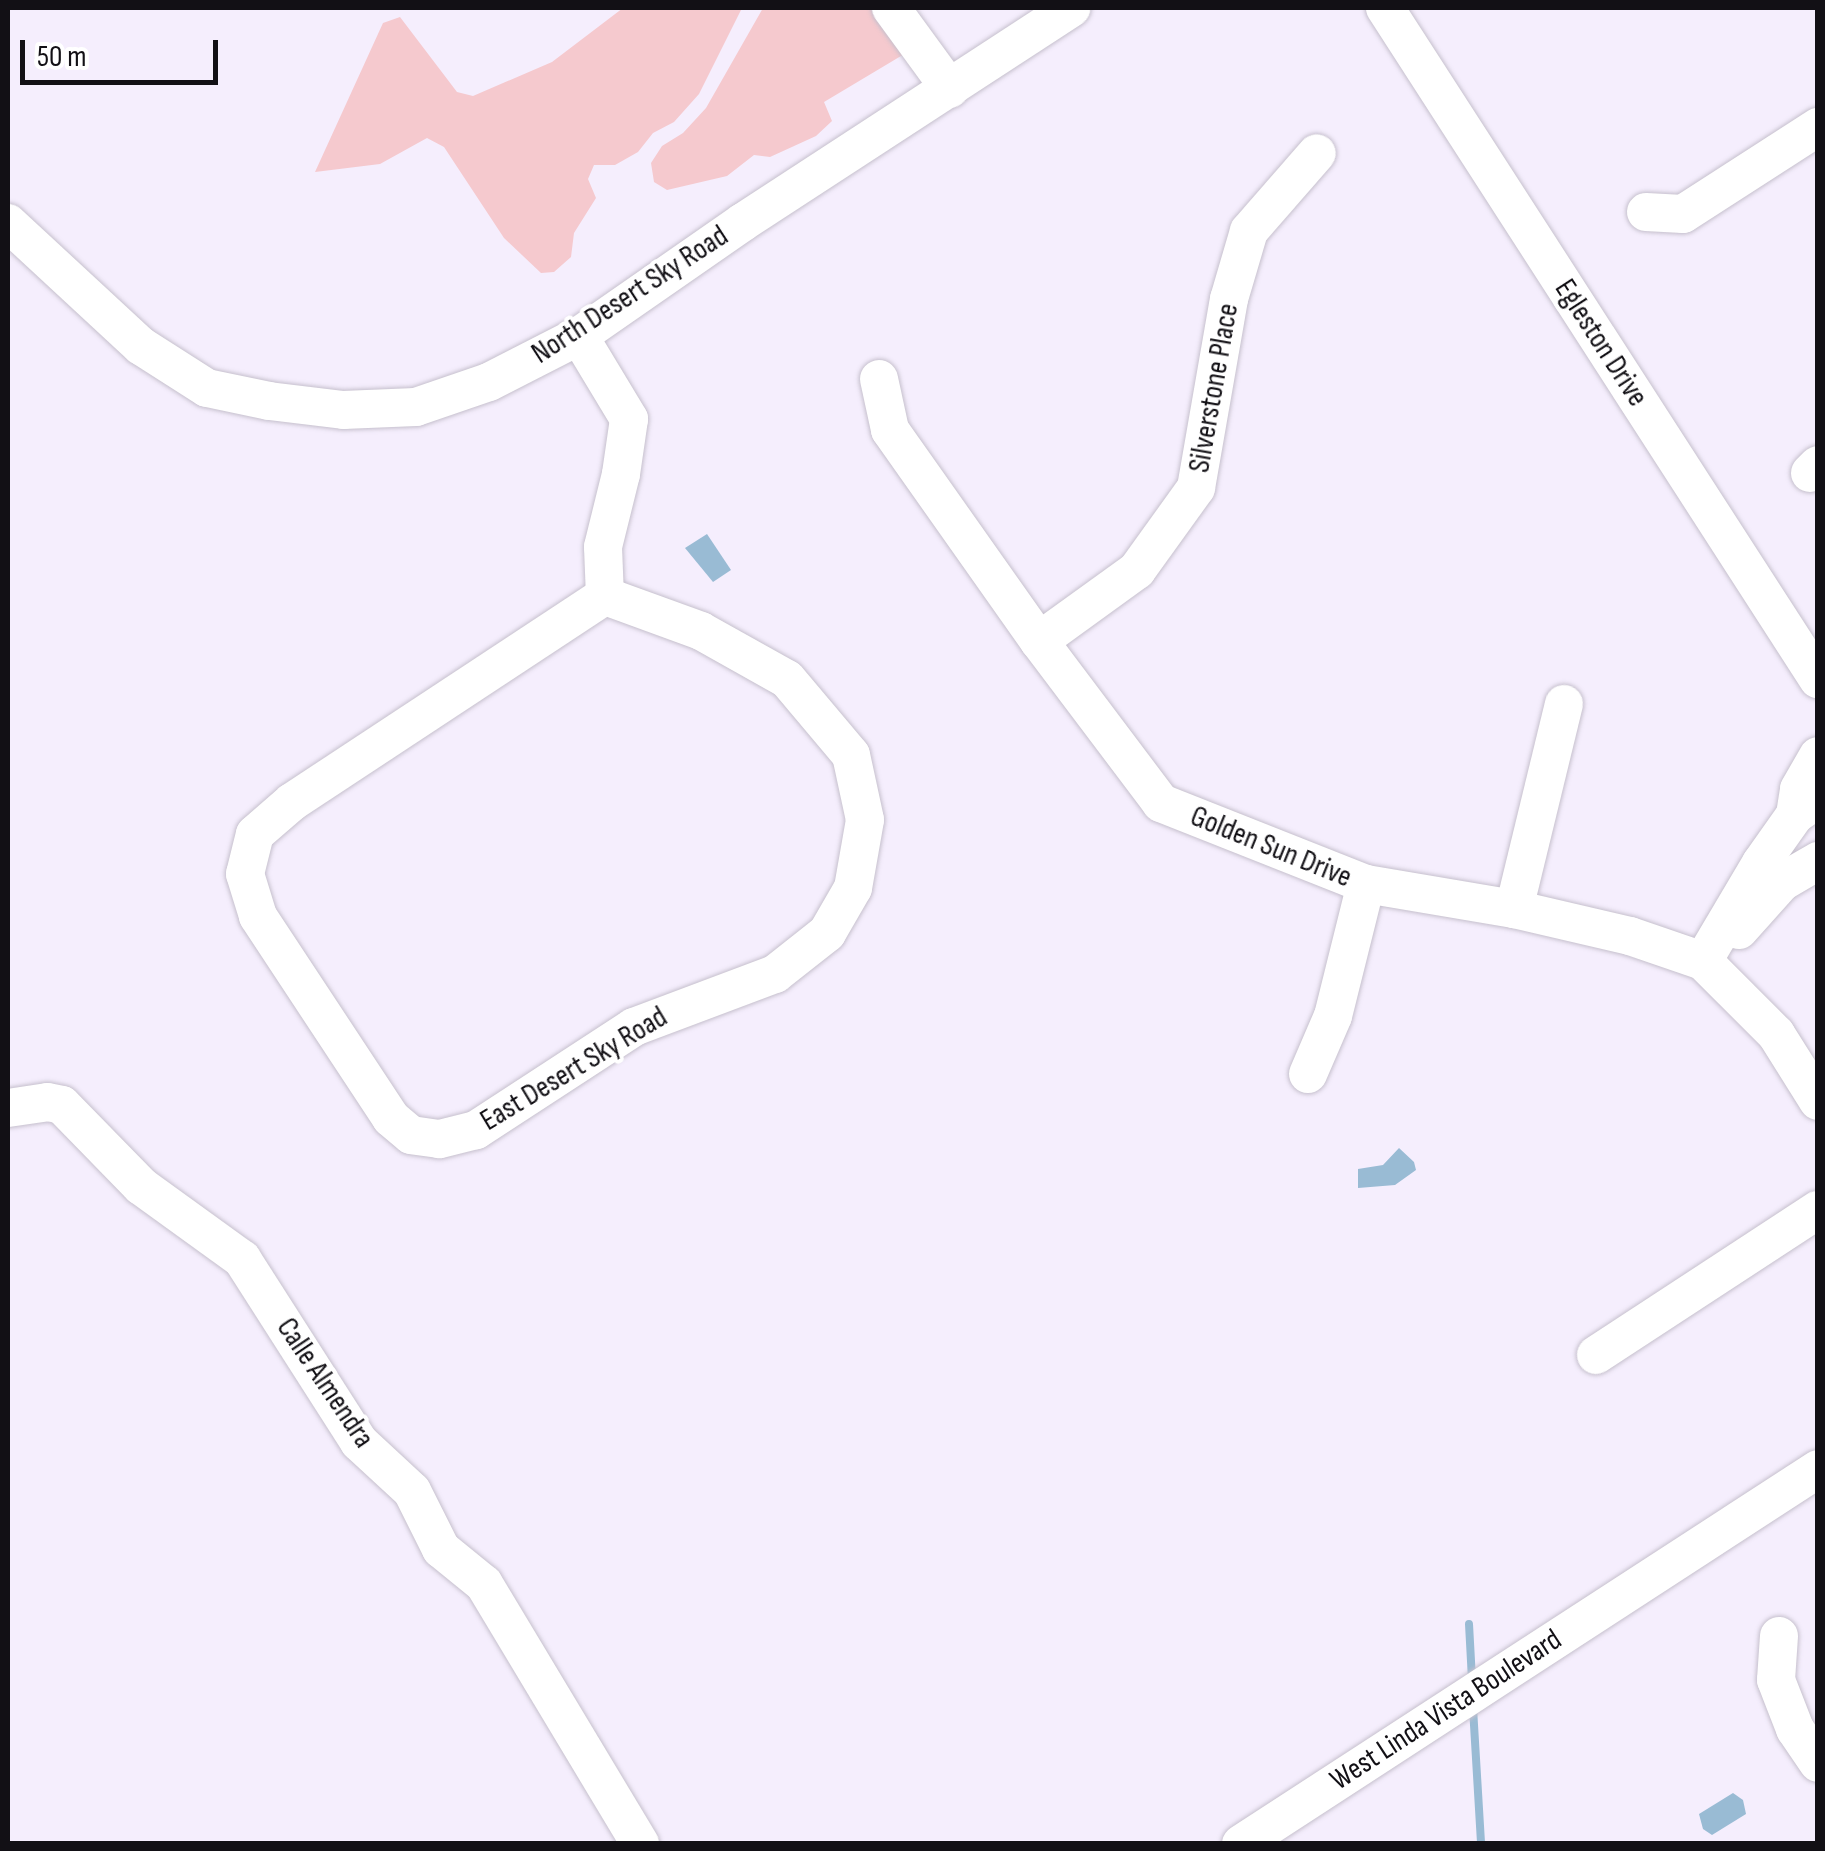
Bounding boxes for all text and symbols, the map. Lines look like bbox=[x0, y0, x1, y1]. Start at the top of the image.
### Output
scale bar bbox=[25, 20, 222, 82]
text: 50 m bbox=[37, 39, 86, 75]
street label: North Desert Sky Road bbox=[525, 218, 735, 372]
street label: Egleston Drive bbox=[1547, 273, 1655, 413]
street label: Silverstone Place bbox=[1181, 301, 1247, 475]
street label: Golden Sun Drive bbox=[1185, 798, 1357, 896]
street label: East Desert Sky Road bbox=[474, 999, 674, 1139]
street label: Calle Almendra bbox=[268, 1311, 382, 1455]
street label: West Linda Vista Boulevard bbox=[1324, 1622, 1568, 1798]

